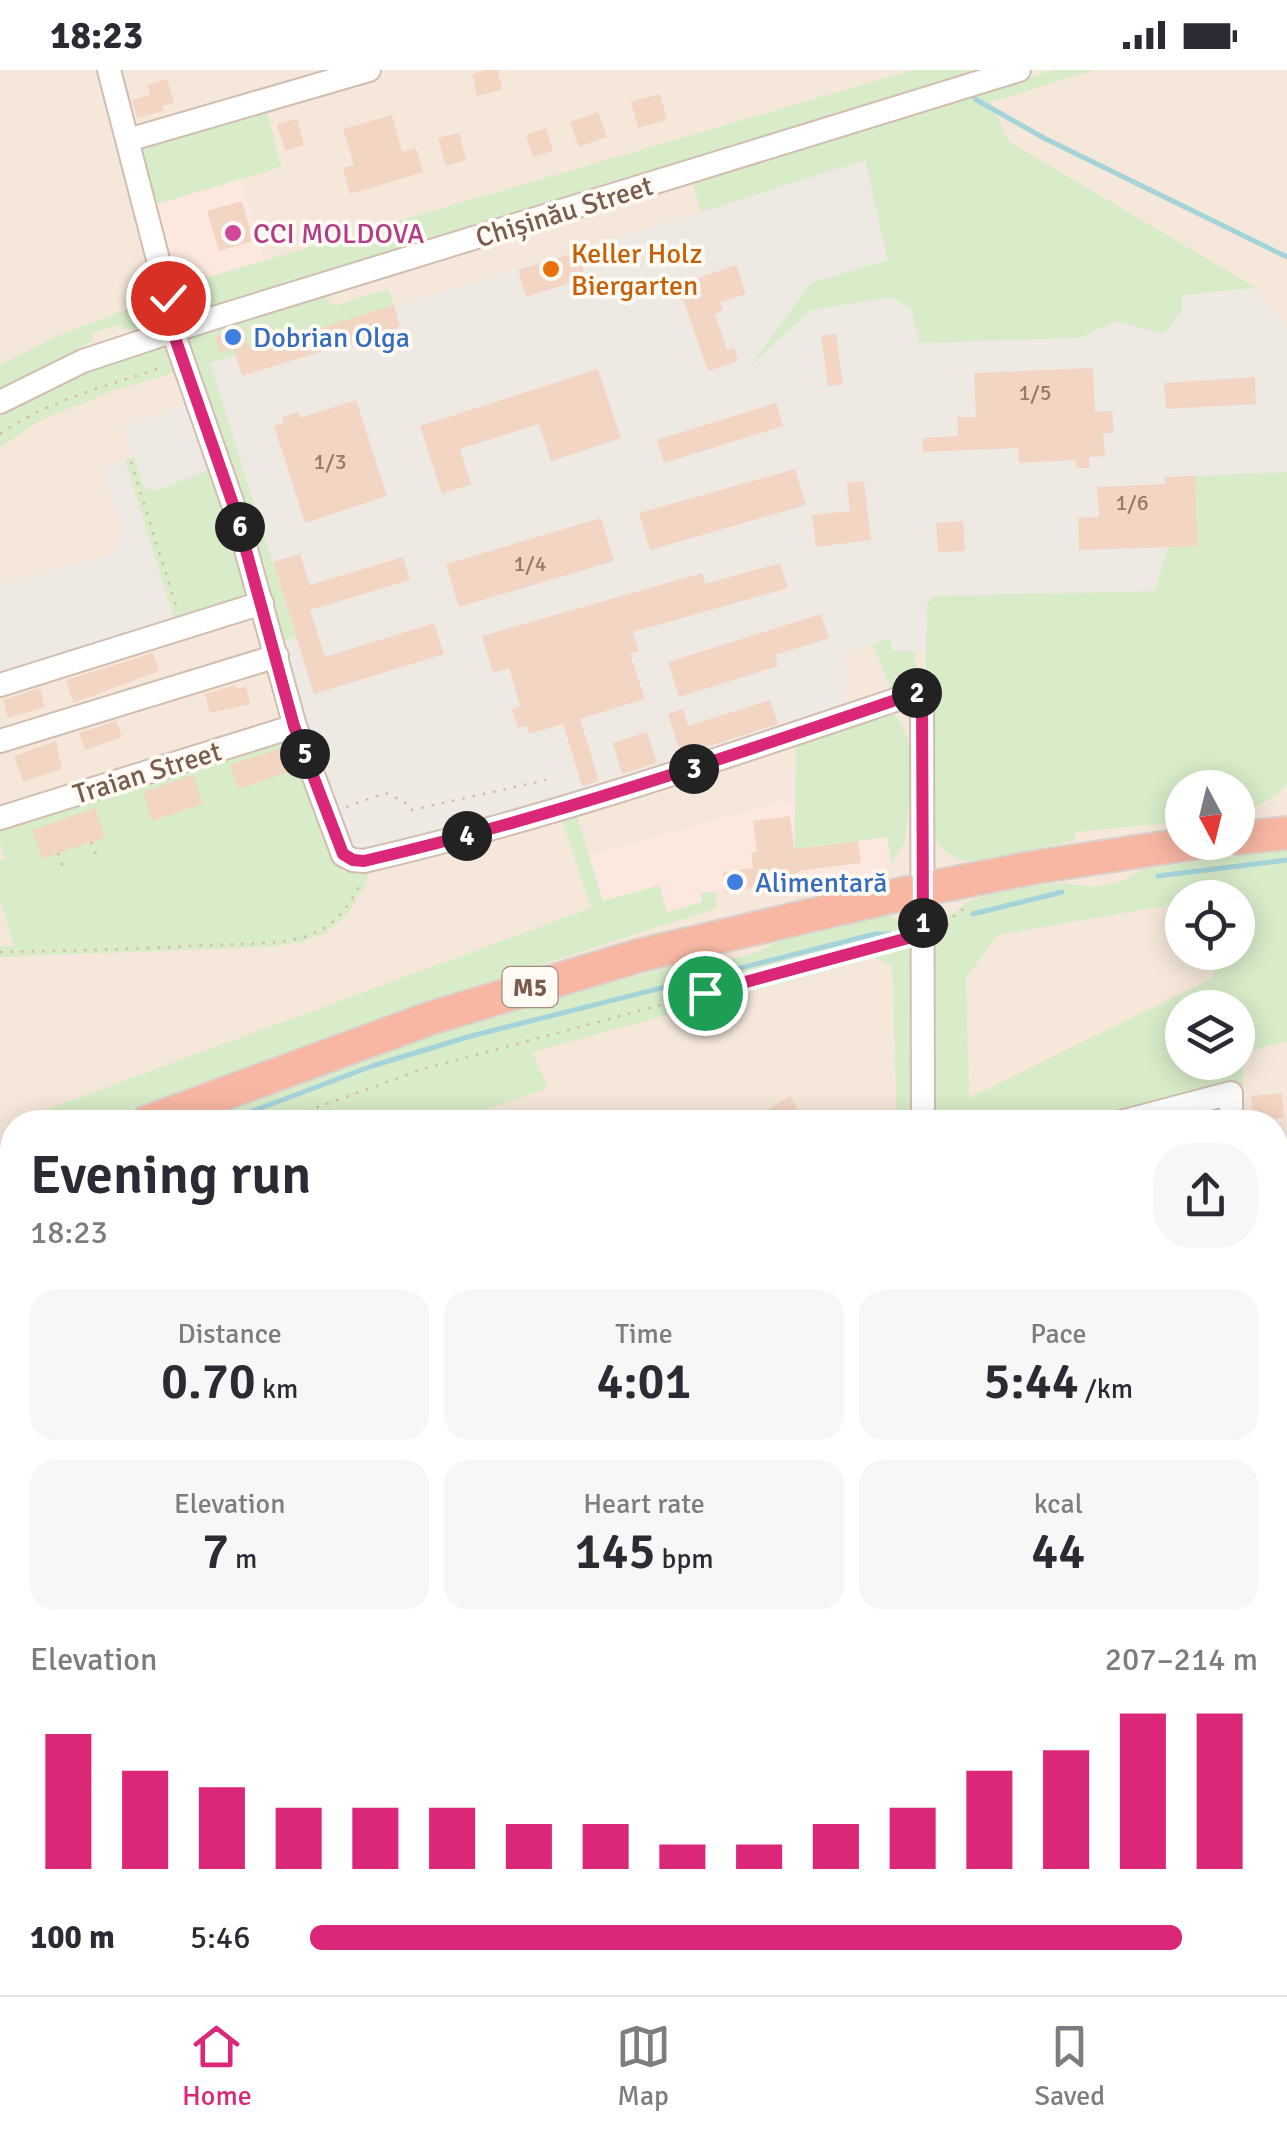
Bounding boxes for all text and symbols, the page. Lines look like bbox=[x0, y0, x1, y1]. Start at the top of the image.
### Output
text: 18:23 bbox=[50, 12, 143, 59]
street label: Chișinău Street bbox=[472, 169, 657, 255]
place label: CCI MOLDOVA bbox=[253, 217, 424, 251]
marker: CCI MOLDOVA bbox=[222, 222, 244, 244]
place label: Keller Holz Biergarten bbox=[571, 237, 702, 303]
pin bbox=[126, 256, 211, 341]
marker: Keller Holz Biergarten bbox=[540, 258, 562, 280]
icon: check bbox=[141, 271, 196, 326]
place label: Dobrian Olga bbox=[253, 321, 410, 355]
marker: Dobrian Olga bbox=[222, 326, 244, 348]
house number: 1/5 bbox=[1018, 379, 1052, 406]
house number: 1/3 bbox=[313, 448, 347, 475]
house number: 1/6 bbox=[1115, 489, 1149, 516]
pin: 6 bbox=[215, 502, 265, 552]
text: 6 bbox=[232, 510, 248, 544]
house number: 1/4 bbox=[513, 550, 547, 577]
pin: 2 bbox=[892, 668, 942, 718]
text: 2 bbox=[909, 676, 925, 710]
pin: 5 bbox=[280, 729, 330, 779]
street label: Traian Street bbox=[69, 734, 226, 812]
text: 5 bbox=[297, 737, 313, 771]
pin: 3 bbox=[669, 744, 719, 794]
text: 3 bbox=[686, 752, 702, 786]
north arrow bbox=[1165, 770, 1255, 860]
map controls bbox=[1165, 770, 1255, 1080]
pin: 4 bbox=[442, 811, 492, 861]
text: 4 bbox=[459, 819, 475, 853]
place label: Alimentară bbox=[755, 866, 887, 900]
marker: Alimentară bbox=[724, 871, 746, 893]
button: locate bbox=[1165, 880, 1255, 970]
pin: 1 bbox=[898, 898, 948, 948]
text: 1 bbox=[915, 906, 931, 940]
pin bbox=[663, 951, 748, 1036]
icon: arrive bbox=[678, 966, 733, 1021]
road number: M5 bbox=[502, 967, 558, 1007]
button: layers bbox=[1165, 990, 1255, 1080]
text: Evening run bbox=[30, 1141, 311, 1209]
button: share bbox=[1153, 1143, 1258, 1248]
text: 18:23 bbox=[30, 1213, 108, 1252]
text: Distance bbox=[178, 1317, 282, 1351]
text: Time bbox=[615, 1317, 673, 1351]
text: Pace bbox=[1030, 1317, 1087, 1351]
text: 0.70 bbox=[161, 1351, 256, 1413]
text: 4:01 bbox=[596, 1351, 692, 1413]
text: 5:44 bbox=[984, 1351, 1079, 1413]
text: km bbox=[256, 1372, 298, 1406]
text: /km bbox=[1079, 1372, 1133, 1406]
text: Elevation bbox=[174, 1487, 285, 1521]
text: Heart rate bbox=[583, 1487, 705, 1521]
text: kcal bbox=[1034, 1487, 1083, 1521]
text: 7 bbox=[202, 1521, 229, 1583]
text: 145 bbox=[574, 1521, 655, 1583]
text: 44 bbox=[1031, 1521, 1085, 1583]
text: m bbox=[229, 1542, 257, 1576]
text: bpm bbox=[655, 1542, 714, 1576]
text: Elevation bbox=[30, 1640, 157, 1679]
text: 207–214 m bbox=[1105, 1640, 1258, 1679]
text: 100 m bbox=[30, 1918, 115, 1957]
text: 5:46 bbox=[190, 1918, 250, 1957]
tab: Home bbox=[182, 2019, 252, 2113]
tab: Map bbox=[616, 2019, 671, 2113]
tab: Saved bbox=[1035, 2019, 1105, 2113]

